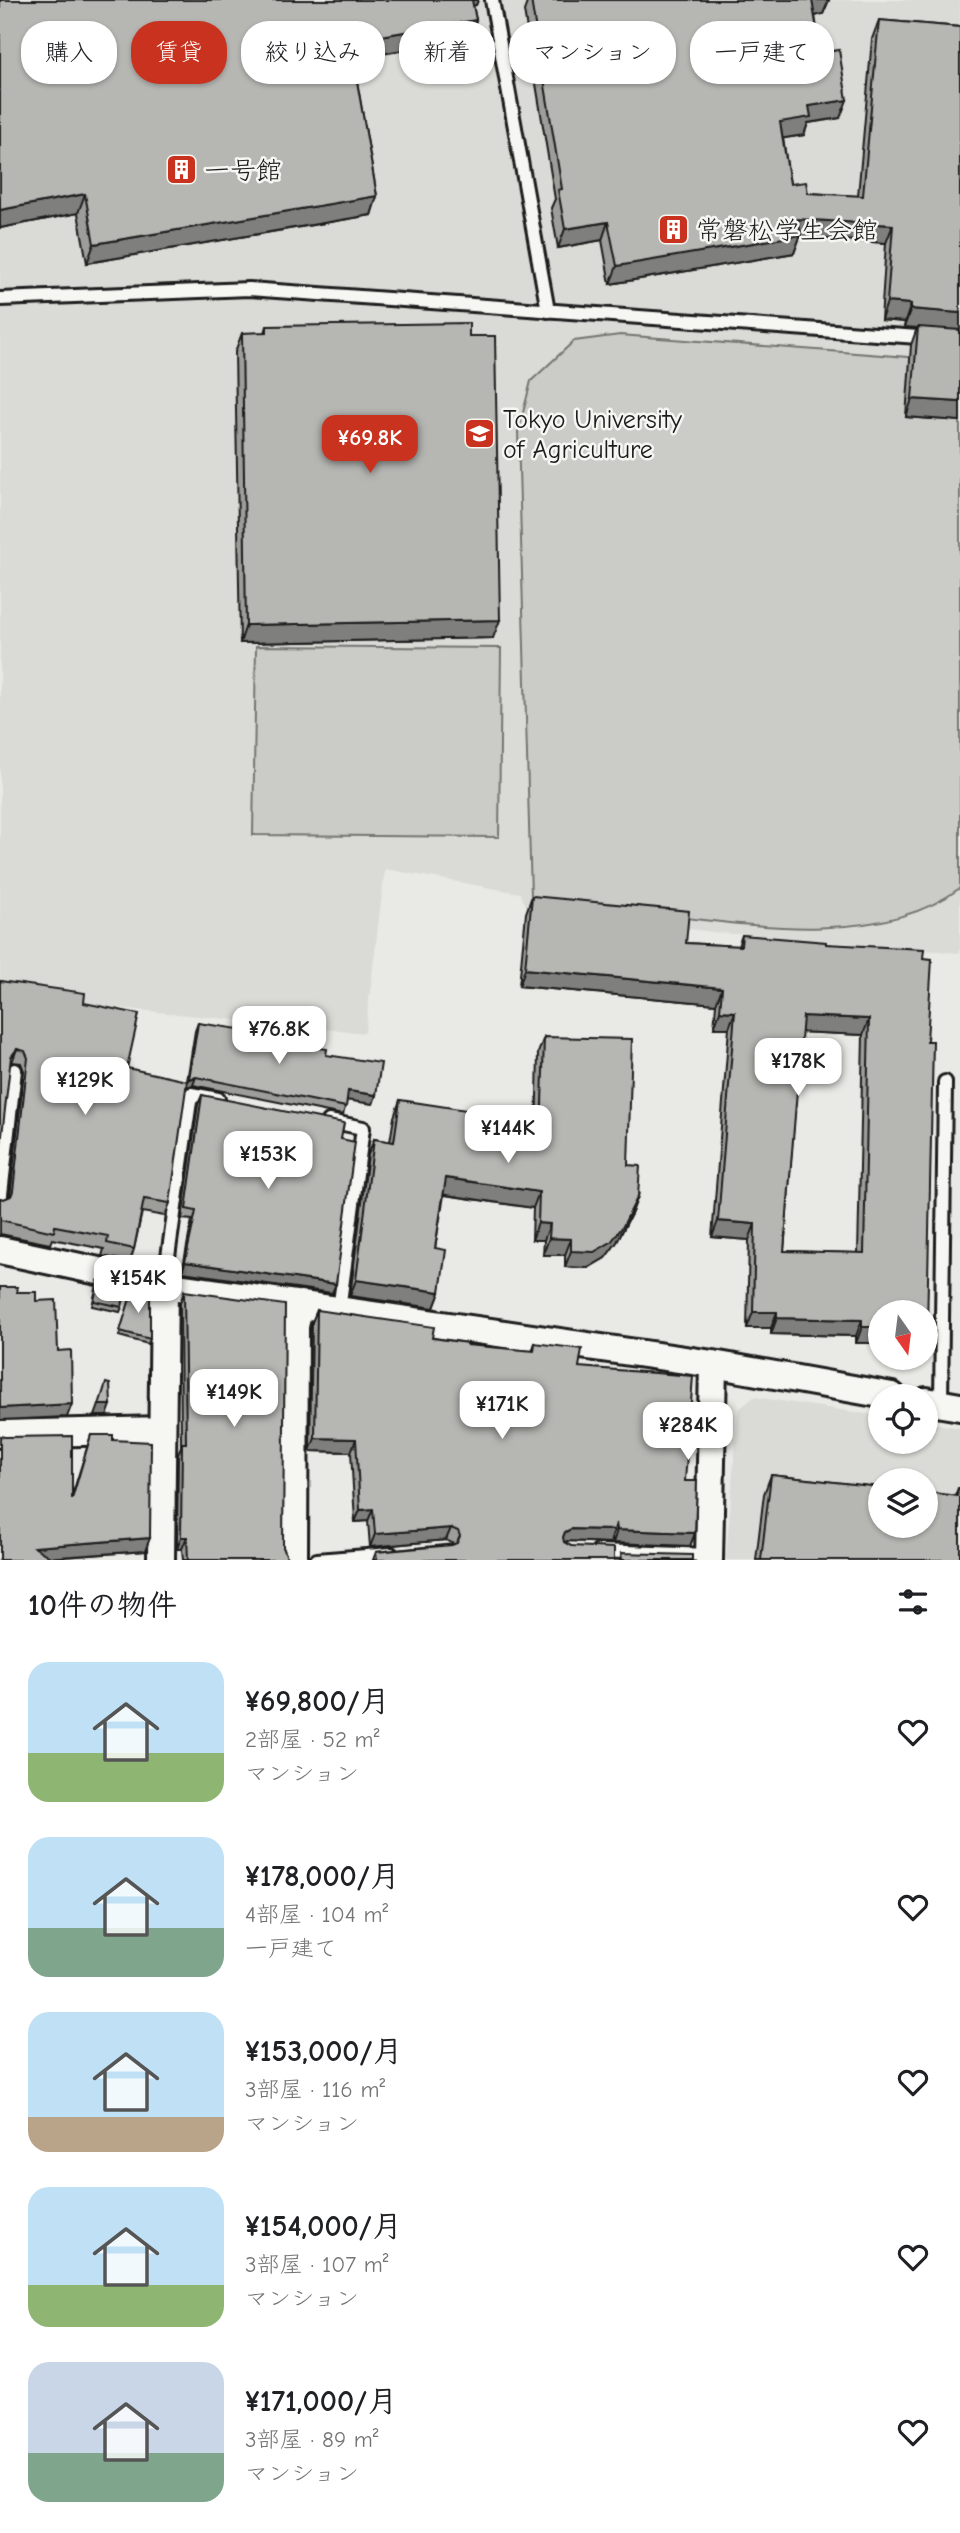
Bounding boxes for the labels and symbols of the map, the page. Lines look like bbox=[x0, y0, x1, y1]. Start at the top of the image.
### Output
building icon: 一号館 bbox=[164, 153, 198, 187]
place label: 一号館 bbox=[204, 156, 282, 186]
building icon: 常磐松学生会館 bbox=[656, 213, 690, 247]
place label: 常磐松学生会館 bbox=[696, 216, 878, 246]
place label: Tokyo University of Agriculture bbox=[503, 405, 682, 465]
pin: ¥69.8K bbox=[313, 416, 427, 475]
school or university icon: Tokyo University of Agriculture bbox=[463, 417, 497, 451]
pin: ¥76.8K bbox=[222, 1006, 336, 1066]
pin: ¥178K bbox=[749, 1038, 847, 1098]
pin: ¥129K bbox=[36, 1058, 134, 1117]
pin: ¥144K bbox=[459, 1106, 557, 1165]
pin: ¥153K bbox=[219, 1132, 317, 1191]
pin: ¥154K bbox=[89, 1256, 187, 1315]
north arrow bbox=[868, 1300, 938, 1370]
pin: ¥149K bbox=[185, 1370, 283, 1429]
pin: ¥171K bbox=[453, 1382, 551, 1441]
pin: ¥284K bbox=[639, 1402, 737, 1462]

